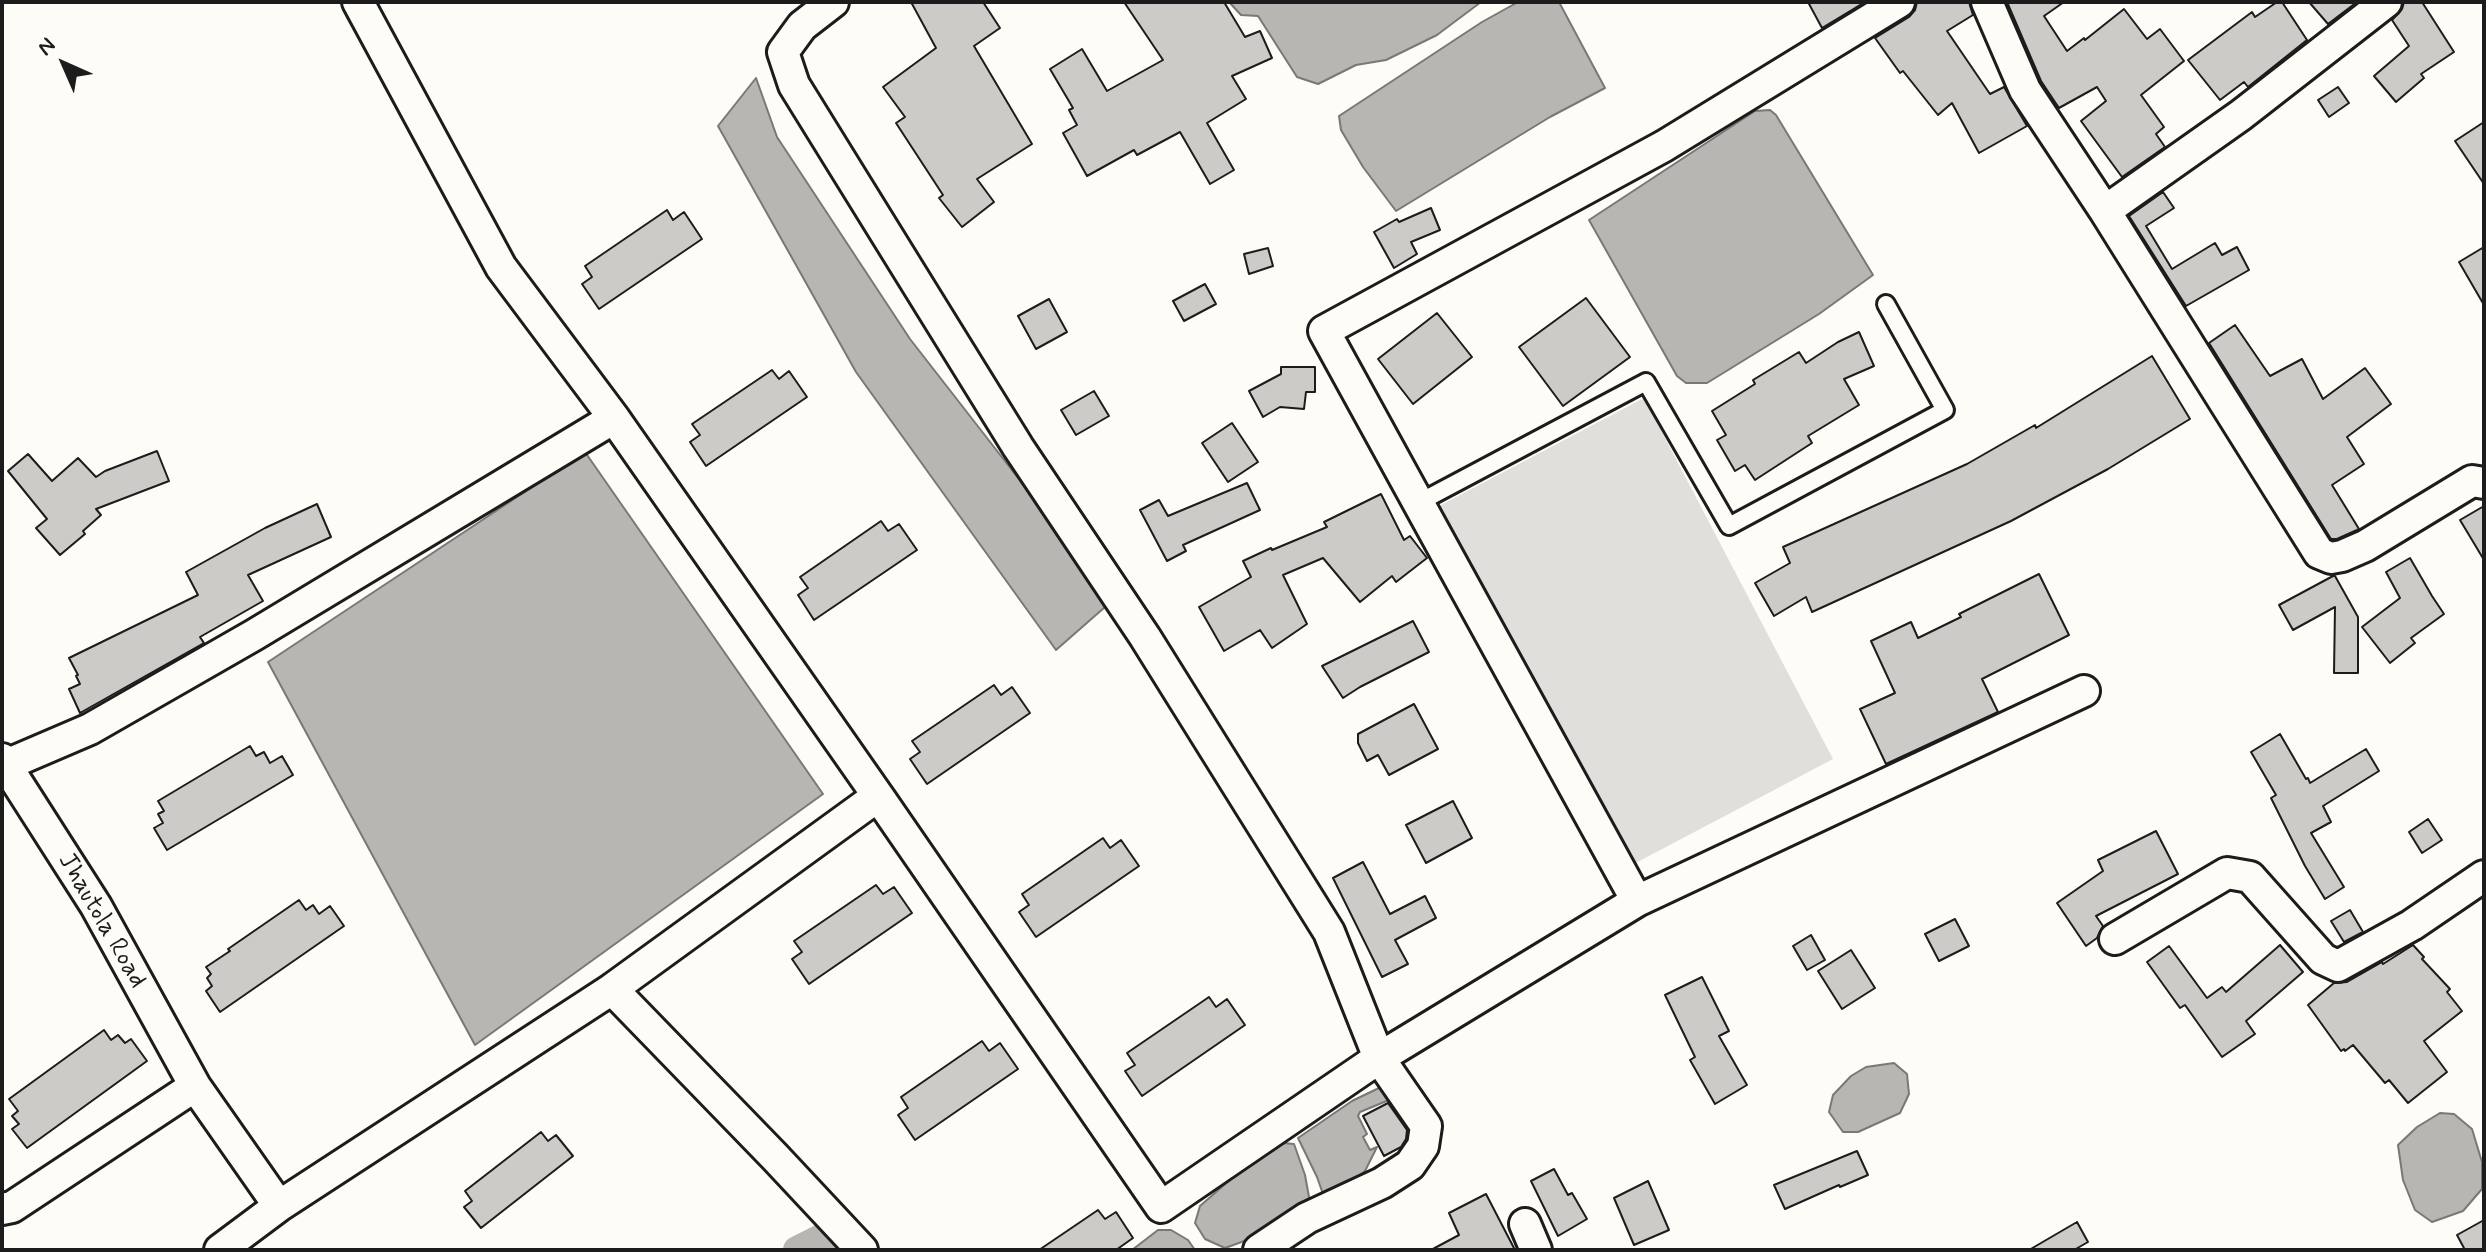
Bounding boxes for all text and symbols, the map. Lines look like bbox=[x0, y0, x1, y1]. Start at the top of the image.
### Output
north arrow bbox=[24, 24, 104, 104]
text: N bbox=[32, 32, 62, 62]
street label: Jhautola Road bbox=[50, 848, 152, 994]

